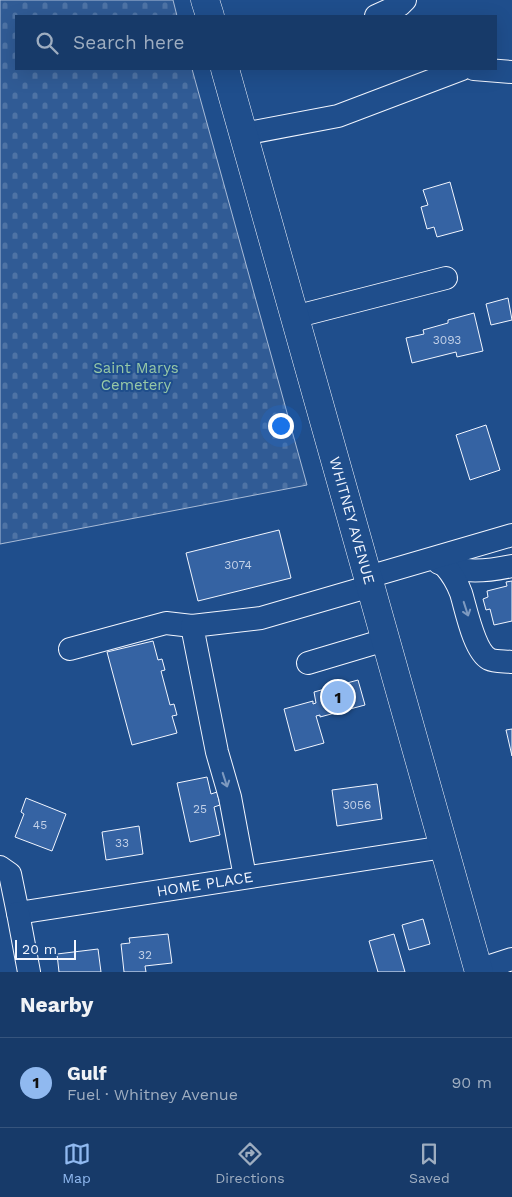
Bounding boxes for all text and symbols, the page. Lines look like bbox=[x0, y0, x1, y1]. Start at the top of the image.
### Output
search box bbox=[15, 15, 497, 70]
icon: search bbox=[33, 29, 61, 57]
text: Search here bbox=[73, 31, 184, 54]
house number: 3093 bbox=[433, 333, 461, 347]
park label: Saint Marys Cemetery bbox=[93, 359, 179, 394]
your location bbox=[268, 413, 294, 439]
street label: WHITNEY AVENUE bbox=[326, 455, 378, 586]
house number: 3074 bbox=[224, 558, 252, 572]
one-way arrow bbox=[462, 601, 471, 617]
pin: 1 bbox=[322, 678, 354, 716]
one-way arrow bbox=[220, 772, 230, 788]
house number: 3056 bbox=[343, 798, 371, 812]
house number: 25 bbox=[193, 802, 207, 816]
house number: 45 bbox=[33, 818, 47, 832]
house number: 33 bbox=[115, 836, 129, 850]
street label: HOME PLACE bbox=[155, 868, 254, 900]
scale bar bbox=[15, 937, 76, 960]
text: 20 m bbox=[22, 941, 57, 957]
house number: 32 bbox=[138, 948, 152, 962]
text: Nearby bbox=[20, 992, 93, 1017]
text: Gulf bbox=[67, 1062, 107, 1085]
text: 1 bbox=[33, 1073, 39, 1092]
text: 90 m bbox=[451, 1073, 492, 1092]
text: Fuel · Whitney Avenue bbox=[67, 1085, 238, 1104]
tab: Map bbox=[62, 1140, 91, 1186]
tab: Directions bbox=[215, 1140, 285, 1186]
tab: Saved bbox=[409, 1140, 450, 1186]

